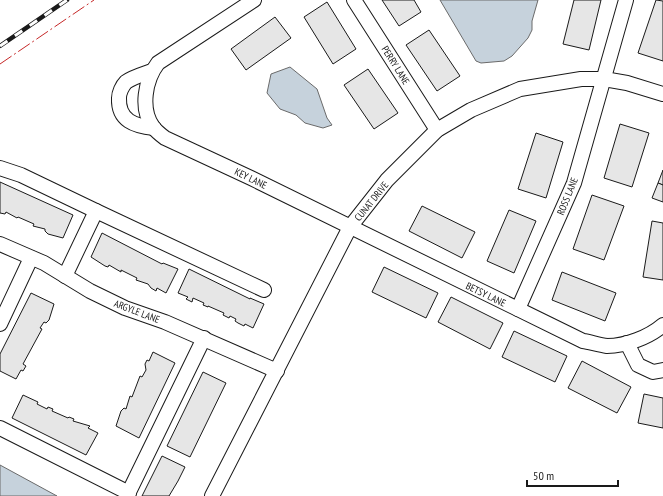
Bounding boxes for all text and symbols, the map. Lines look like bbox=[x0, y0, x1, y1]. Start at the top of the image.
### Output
street label: PERRY LANE bbox=[379, 44, 412, 87]
street label: KEY LANE bbox=[233, 165, 269, 192]
street label: ROSS LANE bbox=[554, 176, 581, 217]
street label: CUNAT DRIVE bbox=[352, 179, 391, 224]
street label: BETSY LANE bbox=[464, 279, 508, 310]
street label: ARGYLE LANE bbox=[112, 297, 162, 326]
scale bar bbox=[527, 462, 618, 488]
text: 50 m bbox=[533, 468, 554, 483]

